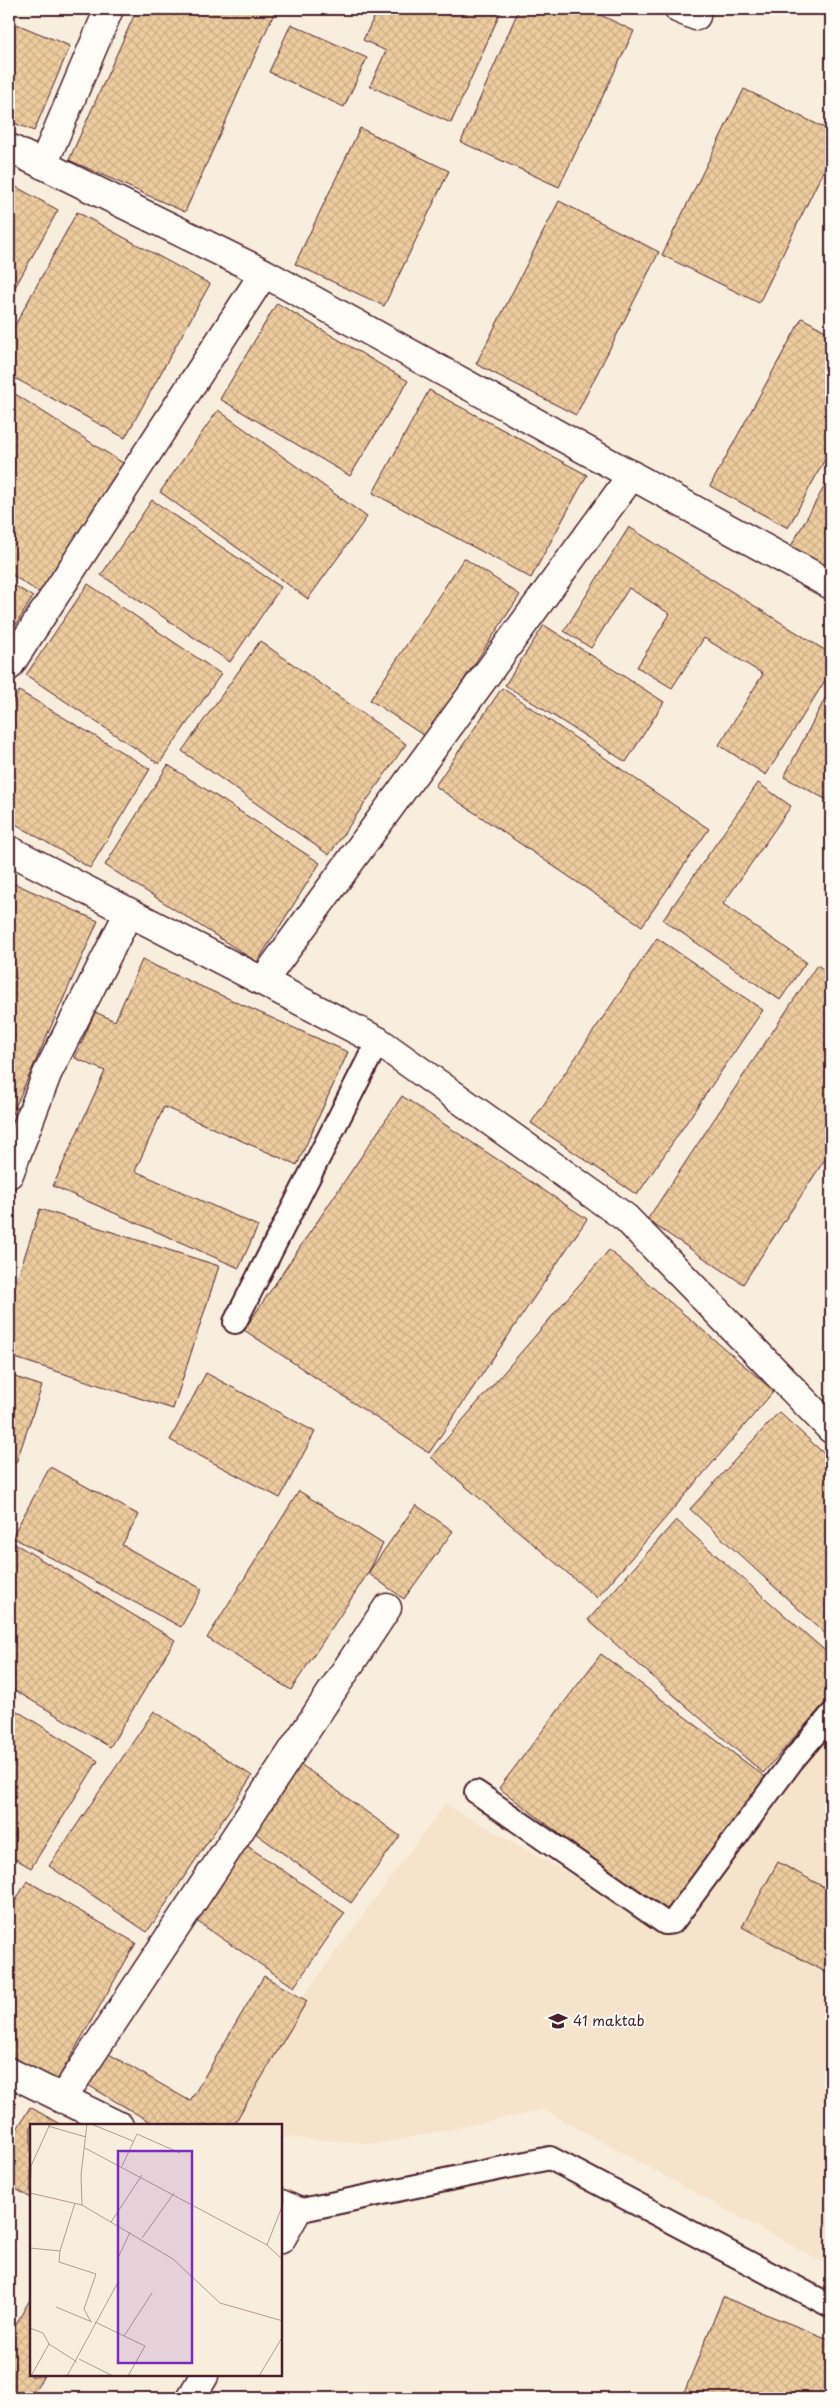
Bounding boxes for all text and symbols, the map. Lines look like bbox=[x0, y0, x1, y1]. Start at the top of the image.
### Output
school or university icon: 41 maktab bbox=[547, 2010, 569, 2032]
place label: 41 maktab bbox=[573, 2010, 644, 2031]
inset map bbox=[30, 2124, 282, 2377]

